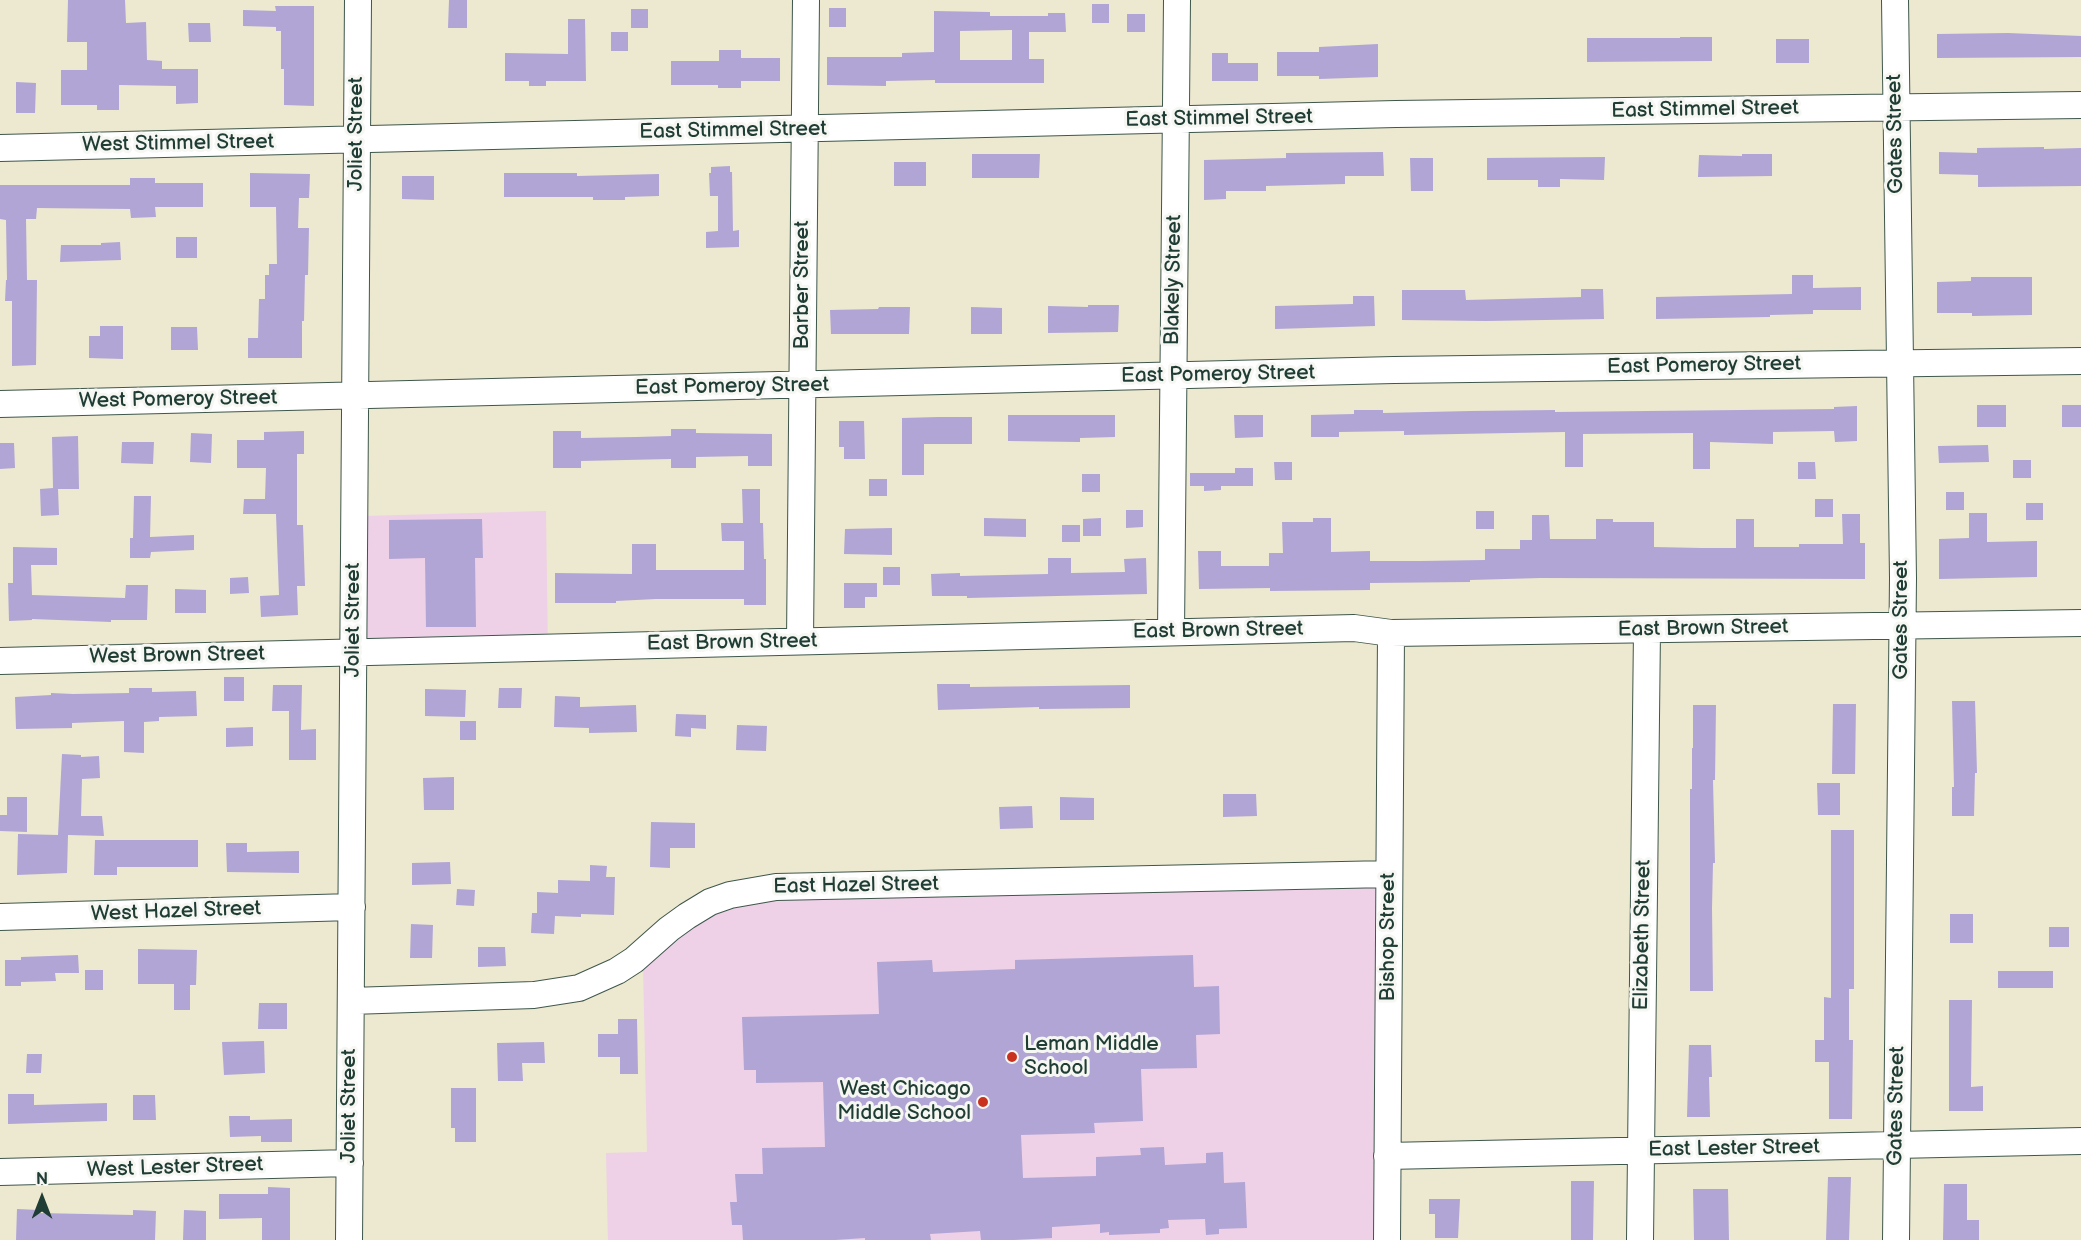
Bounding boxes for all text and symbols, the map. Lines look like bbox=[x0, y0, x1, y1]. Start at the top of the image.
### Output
street label: Gates Street bbox=[1882, 74, 1910, 194]
street label: Joliet Street bbox=[344, 77, 370, 191]
street label: East Stimmel Street bbox=[1611, 96, 1799, 124]
street label: East Stimmel Street bbox=[1125, 105, 1313, 133]
street label: East Stimmel Street bbox=[639, 117, 827, 145]
street label: West Stimmel Street bbox=[82, 130, 274, 158]
street label: Blakely Street bbox=[1160, 214, 1188, 346]
street label: Barber Street bbox=[790, 220, 816, 350]
street label: East Pomeroy Street bbox=[1607, 352, 1801, 380]
street label: East Pomeroy Street bbox=[1121, 361, 1315, 389]
street label: East Pomeroy Street bbox=[635, 373, 829, 401]
street label: West Pomeroy Street bbox=[78, 386, 278, 414]
street label: Gates Street bbox=[1889, 560, 1915, 680]
street label: Joliet Street bbox=[341, 563, 367, 677]
street label: East Brown Street bbox=[1617, 615, 1789, 643]
street label: East Brown Street bbox=[1132, 617, 1304, 645]
street label: East Brown Street bbox=[646, 629, 818, 657]
street label: West Brown Street bbox=[89, 642, 265, 670]
street label: Elizabeth Street bbox=[1629, 859, 1657, 1011]
street label: East Hazel Street bbox=[773, 872, 939, 900]
street label: Bishop Street bbox=[1376, 873, 1402, 1001]
street label: West Hazel Street bbox=[90, 896, 262, 928]
place label: Leman Middle School bbox=[1024, 1032, 1159, 1082]
street label: Gates Street bbox=[1883, 1046, 1911, 1166]
street label: Joliet Street bbox=[337, 1049, 363, 1163]
marker: Leman Middle School bbox=[1005, 1050, 1019, 1064]
place label: West Chicago Middle School bbox=[837, 1077, 971, 1127]
marker: West Chicago Middle School bbox=[976, 1095, 990, 1109]
street label: East Lester Street bbox=[1648, 1135, 1820, 1163]
street label: West Lester Street bbox=[86, 1152, 264, 1184]
north arrow bbox=[12, 1168, 72, 1228]
text: N bbox=[36, 1170, 48, 1189]

